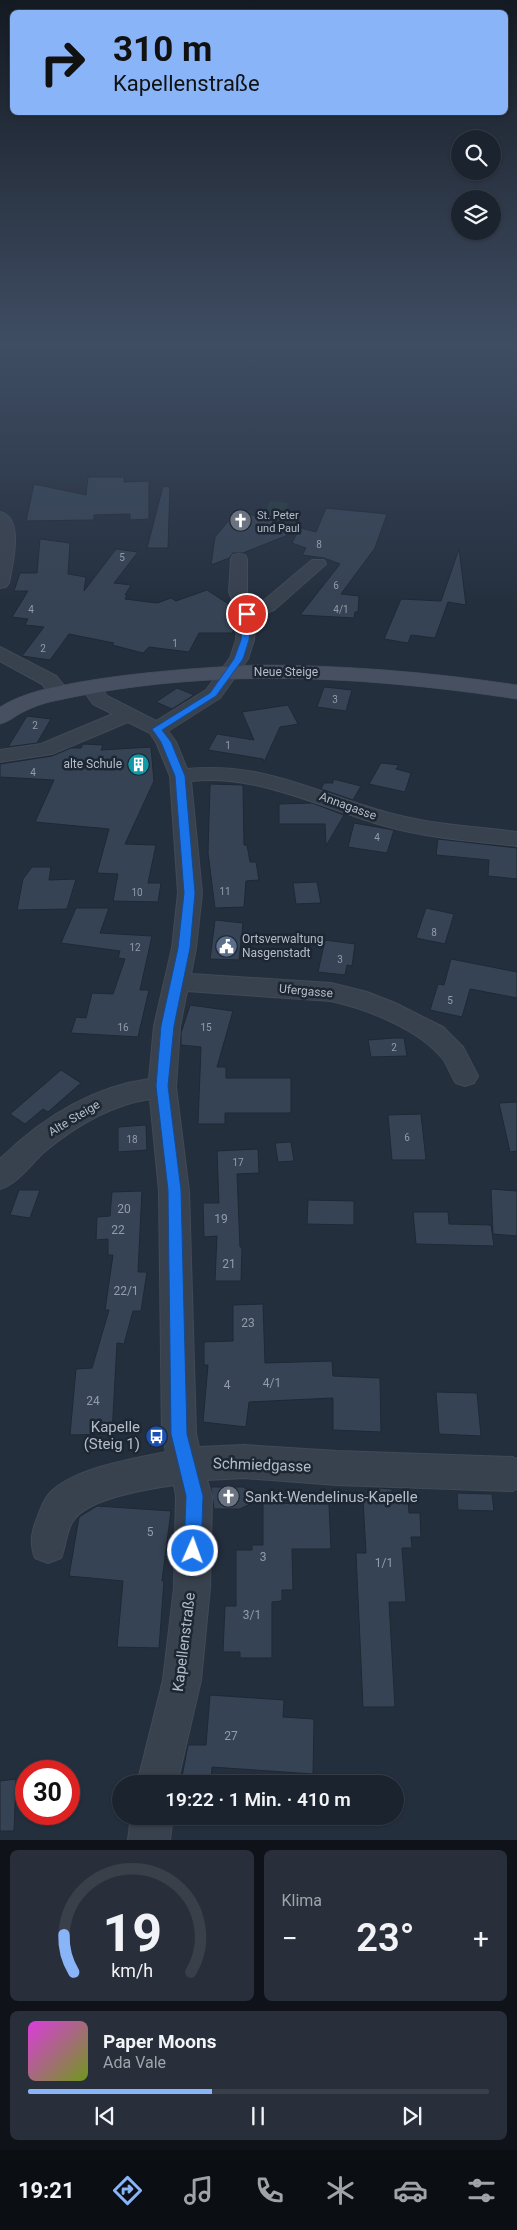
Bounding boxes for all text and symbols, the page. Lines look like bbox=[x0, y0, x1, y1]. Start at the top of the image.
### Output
text: 310 m bbox=[113, 29, 212, 70]
icon: right bbox=[30, 30, 95, 95]
text: Kapellenstraße bbox=[113, 71, 260, 96]
map controls bbox=[451, 130, 501, 240]
button: search bbox=[451, 130, 501, 180]
button: layers bbox=[451, 190, 501, 240]
church icon: St. Peter und Paul bbox=[229, 509, 253, 533]
place label: St. Peter und Paul bbox=[257, 509, 300, 535]
house number: 8 bbox=[316, 539, 322, 550]
house number: 5 bbox=[119, 552, 125, 563]
house number: 6 bbox=[333, 580, 339, 591]
pin bbox=[226, 593, 268, 635]
icon: arrive bbox=[233, 600, 261, 628]
house number: 4 bbox=[28, 604, 34, 615]
house number: 4/1 bbox=[333, 604, 349, 615]
house number: 1 bbox=[172, 638, 178, 649]
house number: 2 bbox=[40, 643, 46, 654]
street label: Neue Steige bbox=[254, 665, 318, 679]
house number: 3 bbox=[332, 694, 338, 705]
house number: 2 bbox=[32, 720, 38, 731]
house number: 1 bbox=[225, 740, 231, 751]
building icon: alte Schule bbox=[126, 752, 150, 776]
place label: alte Schule bbox=[63, 757, 122, 771]
house number: 4 bbox=[30, 767, 36, 778]
street label: Annagasse bbox=[318, 789, 378, 823]
house number: 4 bbox=[374, 832, 380, 843]
house number: 11 bbox=[219, 886, 231, 897]
house number: 10 bbox=[131, 887, 143, 898]
house number: 8 bbox=[431, 927, 437, 938]
place label: Ortsverwaltung Nasgenstadt bbox=[242, 932, 323, 960]
public building icon: Ortsverwaltung Nasgenstadt bbox=[214, 934, 238, 958]
house number: 12 bbox=[129, 942, 141, 953]
house number: 3 bbox=[337, 954, 343, 965]
street label: Ufergasse bbox=[278, 982, 334, 1000]
house number: 5 bbox=[447, 995, 453, 1006]
house number: 16 bbox=[117, 1022, 129, 1033]
house number: 15 bbox=[200, 1022, 212, 1033]
house number: 2 bbox=[391, 1042, 397, 1053]
street label: Alte Steige bbox=[46, 1097, 102, 1139]
house number: 6 bbox=[404, 1132, 410, 1143]
house number: 18 bbox=[126, 1134, 138, 1145]
house number: 17 bbox=[232, 1157, 244, 1168]
house number: 20 bbox=[117, 1202, 131, 1216]
house number: 19 bbox=[214, 1212, 228, 1226]
house number: 22 bbox=[111, 1223, 125, 1237]
house number: 21 bbox=[222, 1257, 236, 1271]
house number: 22/1 bbox=[113, 1284, 139, 1298]
house number: 23 bbox=[241, 1316, 255, 1330]
house number: 4/1 bbox=[263, 1376, 281, 1390]
house number: 4 bbox=[224, 1378, 231, 1392]
house number: 24 bbox=[86, 1394, 100, 1408]
place label: Kapelle (Steig 1) bbox=[84, 1418, 140, 1453]
bus stop icon: Kapelle (Steig 1) bbox=[144, 1424, 168, 1448]
street label: Schmiedgasse bbox=[213, 1454, 311, 1476]
church icon: Sankt-Wendelinus-Kapelle bbox=[217, 1485, 241, 1509]
place label: Sankt-Wendelinus-Kapelle bbox=[245, 1488, 418, 1506]
position arrow bbox=[166, 1524, 218, 1576]
house number: 5 bbox=[147, 1525, 154, 1539]
house number: 3 bbox=[260, 1550, 266, 1564]
house number: 1/1 bbox=[375, 1556, 393, 1570]
street label: Kapellenstraße bbox=[169, 1591, 199, 1693]
house number: 3/1 bbox=[243, 1608, 261, 1622]
house number: 27 bbox=[224, 1729, 238, 1743]
speed limit sign: 30 bbox=[15, 1760, 80, 1825]
text: 19:22 · 1 Min. · 410 m bbox=[165, 1788, 351, 1811]
text: Klima bbox=[282, 1891, 322, 1910]
text: 19 bbox=[102, 1903, 162, 1964]
text: 23° bbox=[356, 1916, 414, 1960]
text: − bbox=[282, 1922, 298, 1955]
text: + bbox=[473, 1922, 489, 1955]
text: km/h bbox=[111, 1960, 153, 1981]
text: Paper Moons bbox=[103, 2030, 216, 2053]
text: Ada Vale bbox=[103, 2053, 166, 2072]
icon: previous bbox=[91, 2102, 119, 2130]
icon: pause bbox=[244, 2102, 272, 2130]
icon: next bbox=[398, 2102, 426, 2130]
icon: directions bbox=[110, 2173, 145, 2208]
icon: music bbox=[181, 2173, 216, 2208]
icon: phone bbox=[252, 2173, 287, 2208]
icon: climate bbox=[323, 2173, 358, 2208]
icon: car bbox=[393, 2173, 428, 2208]
icon: filters bbox=[464, 2173, 499, 2208]
text: 19:21 bbox=[18, 2178, 75, 2203]

